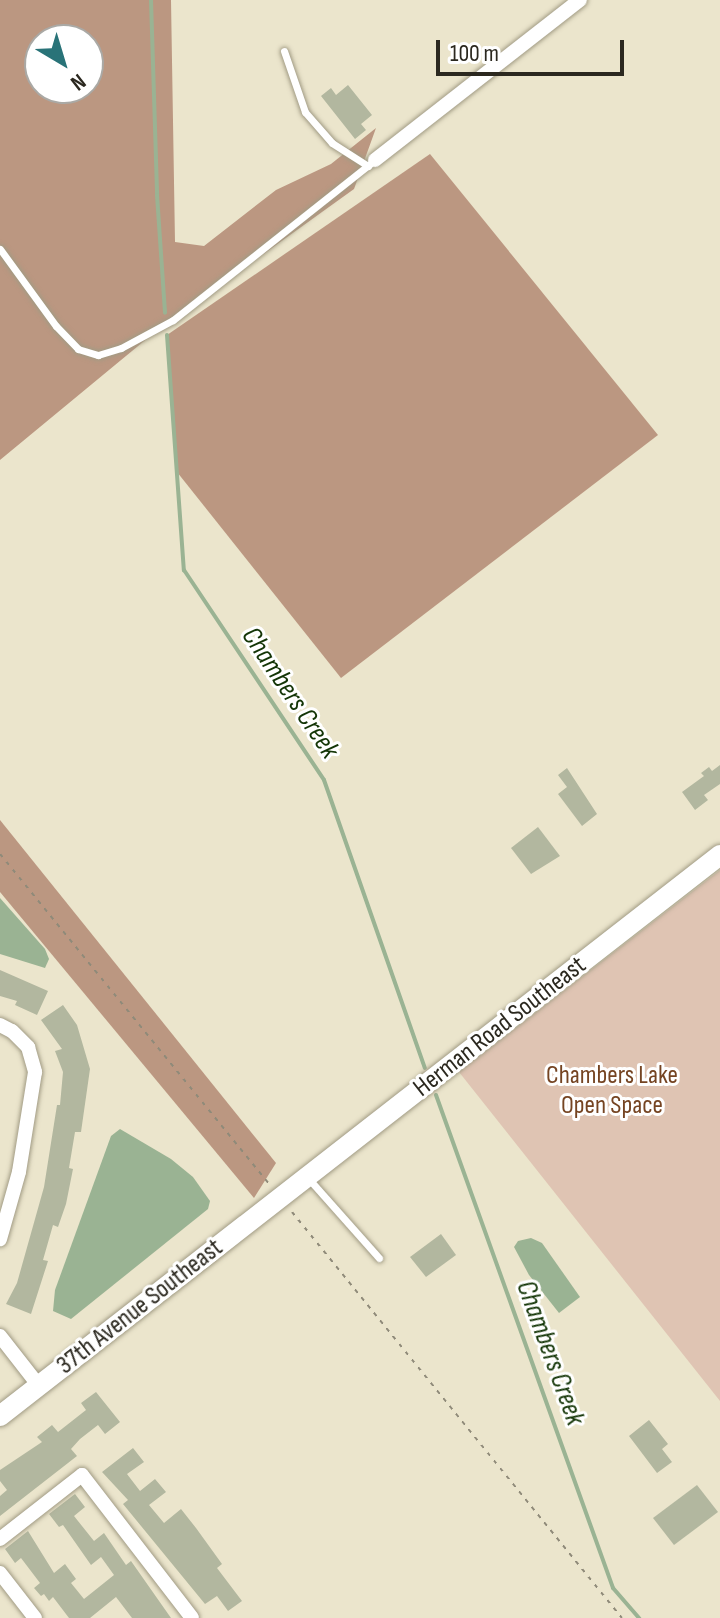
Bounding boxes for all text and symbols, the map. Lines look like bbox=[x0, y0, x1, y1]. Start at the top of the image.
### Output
north arrow bbox=[24, 24, 104, 104]
scale bar bbox=[440, 24, 628, 74]
text: 100 m bbox=[450, 39, 499, 68]
text: N bbox=[65, 67, 91, 96]
water label: Chambers Creek bbox=[234, 621, 346, 765]
street label: Herman Road Southeast bbox=[408, 950, 592, 1104]
park label: Chambers Lake Open Space bbox=[546, 1060, 678, 1122]
street label: 37th Avenue Southeast bbox=[51, 1233, 229, 1381]
water label: Chambers Creek bbox=[508, 1276, 592, 1430]

